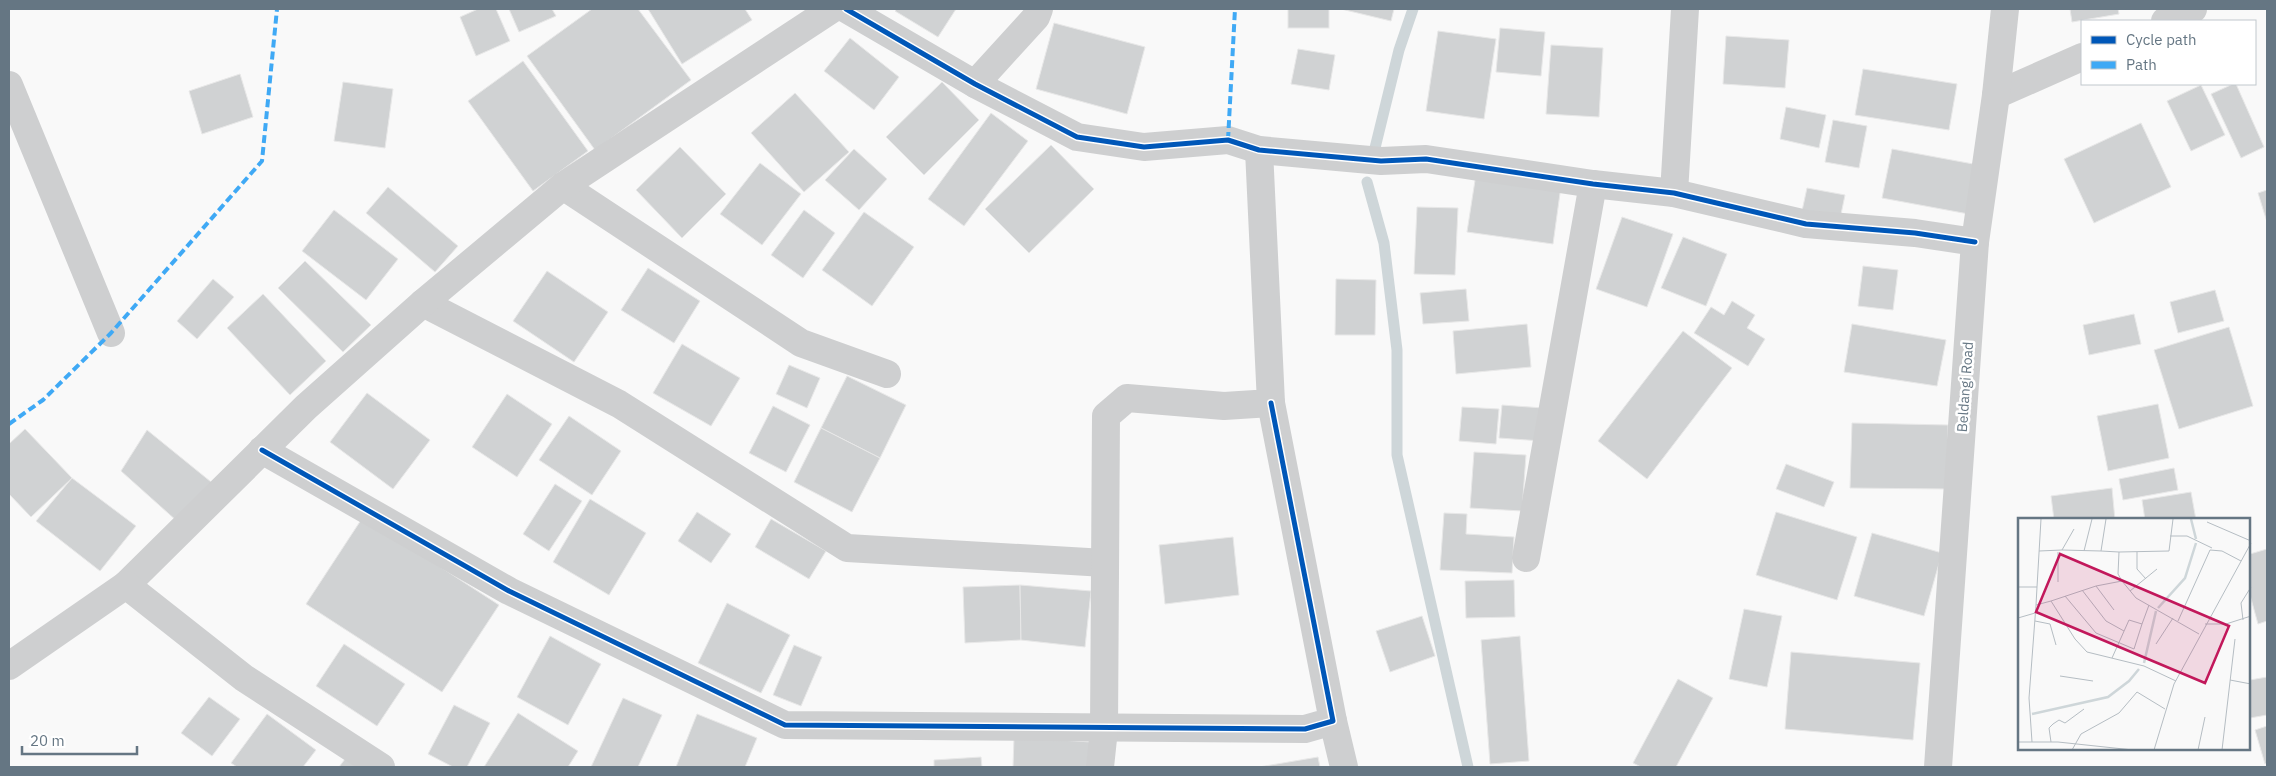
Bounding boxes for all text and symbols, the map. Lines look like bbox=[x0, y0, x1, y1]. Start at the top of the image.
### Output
legend bbox=[2081, 20, 2256, 85]
text: Cycle path bbox=[2126, 30, 2197, 49]
text: Path bbox=[2126, 55, 2157, 74]
street label: Beldangi Road bbox=[1953, 341, 1977, 433]
inset map bbox=[2018, 518, 2251, 751]
scale bar bbox=[22, 724, 138, 756]
text: 20 m bbox=[30, 731, 65, 750]

